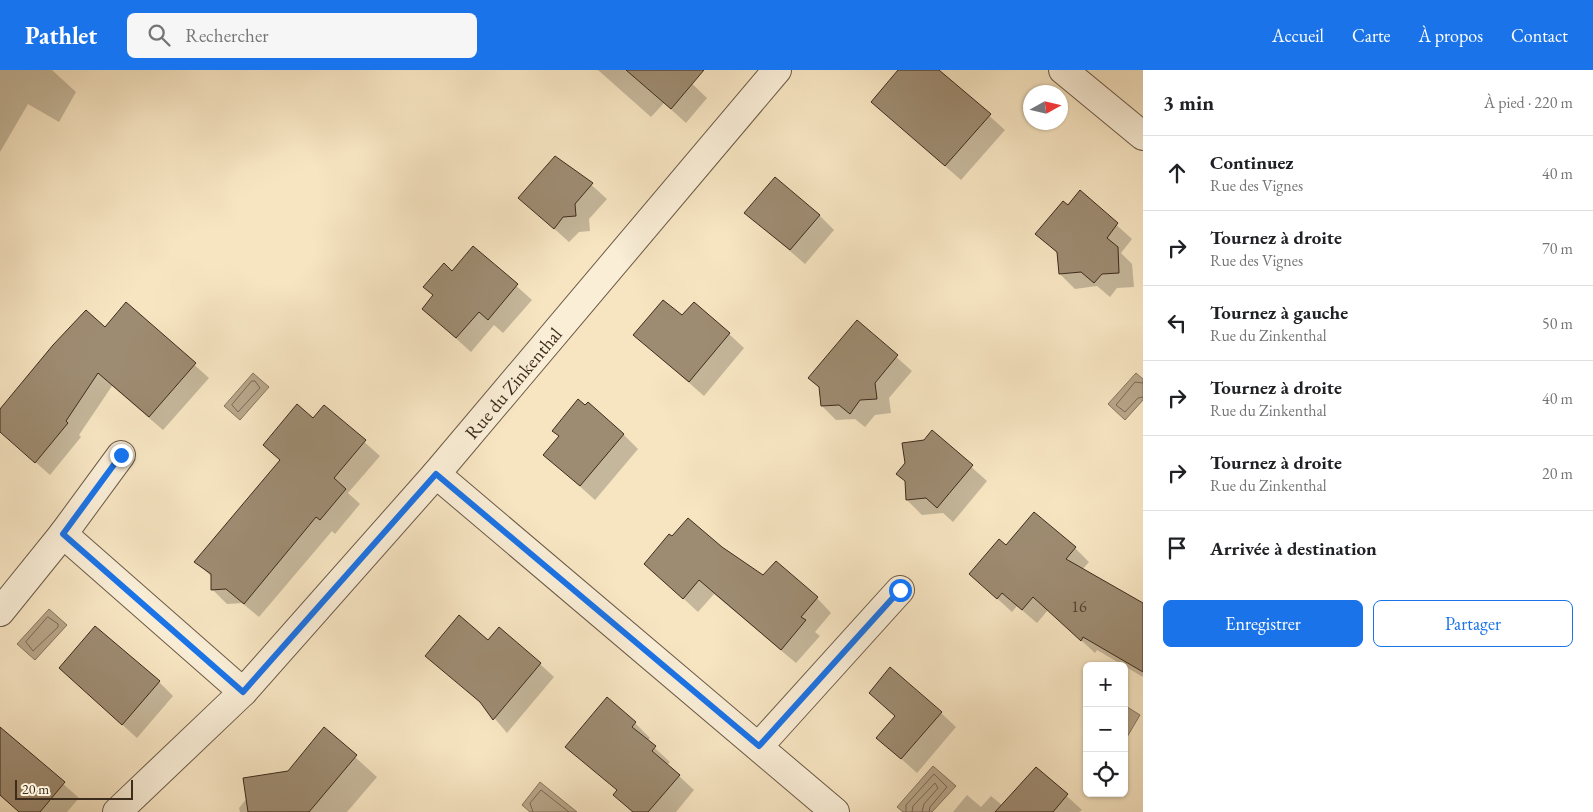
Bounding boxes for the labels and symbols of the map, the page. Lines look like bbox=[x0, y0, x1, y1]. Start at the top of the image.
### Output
north arrow bbox=[1023, 85, 1068, 130]
street label: Rue du Zinkenthal bbox=[459, 322, 568, 444]
route end bbox=[110, 444, 133, 467]
route start bbox=[889, 579, 912, 602]
house number: 16 bbox=[1071, 596, 1087, 617]
scale bar bbox=[15, 777, 132, 800]

